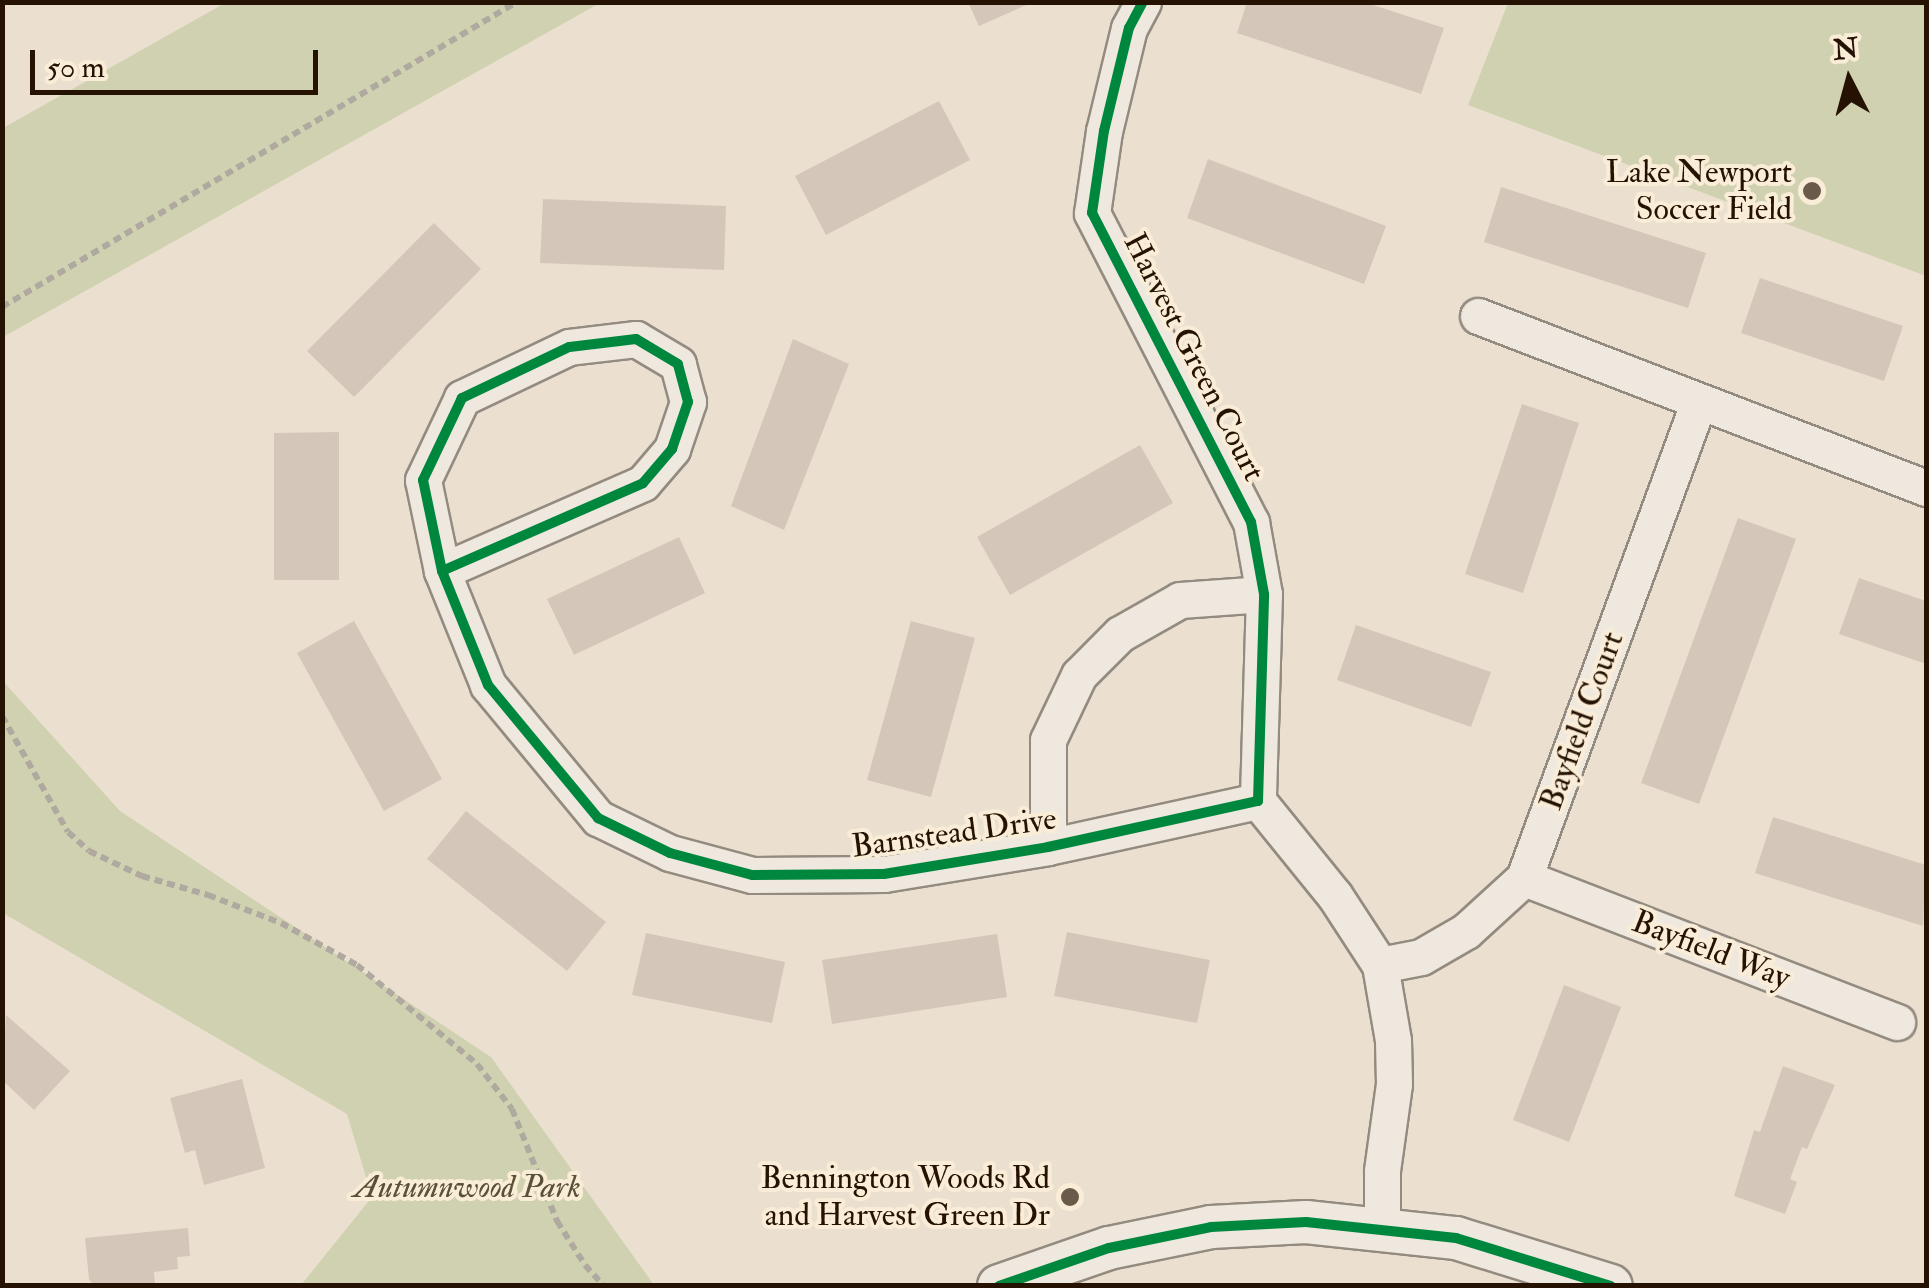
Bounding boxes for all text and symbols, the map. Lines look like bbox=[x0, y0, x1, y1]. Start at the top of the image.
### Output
scale bar bbox=[35, 30, 322, 92]
north arrow bbox=[1799, 30, 1899, 130]
text: N bbox=[1832, 31, 1860, 68]
text: 50 m bbox=[47, 49, 105, 86]
place label: Lake Newport Soccer Field bbox=[1606, 154, 1792, 229]
marker: Lake Newport Soccer Field bbox=[1801, 180, 1823, 202]
street label: Harvest Green Court bbox=[1115, 227, 1273, 487]
street label: Bayfield Court bbox=[1532, 627, 1632, 815]
street label: Barnstead Drive bbox=[849, 800, 1059, 866]
street label: Bayfield Way bbox=[1627, 902, 1795, 998]
place label: Bennington Woods Rd and Harvest Green Dr bbox=[761, 1160, 1050, 1235]
park label: Autumnwood Park bbox=[353, 1168, 581, 1206]
marker: Bennington Woods Rd and Harvest Green Dr bbox=[1059, 1186, 1081, 1208]

